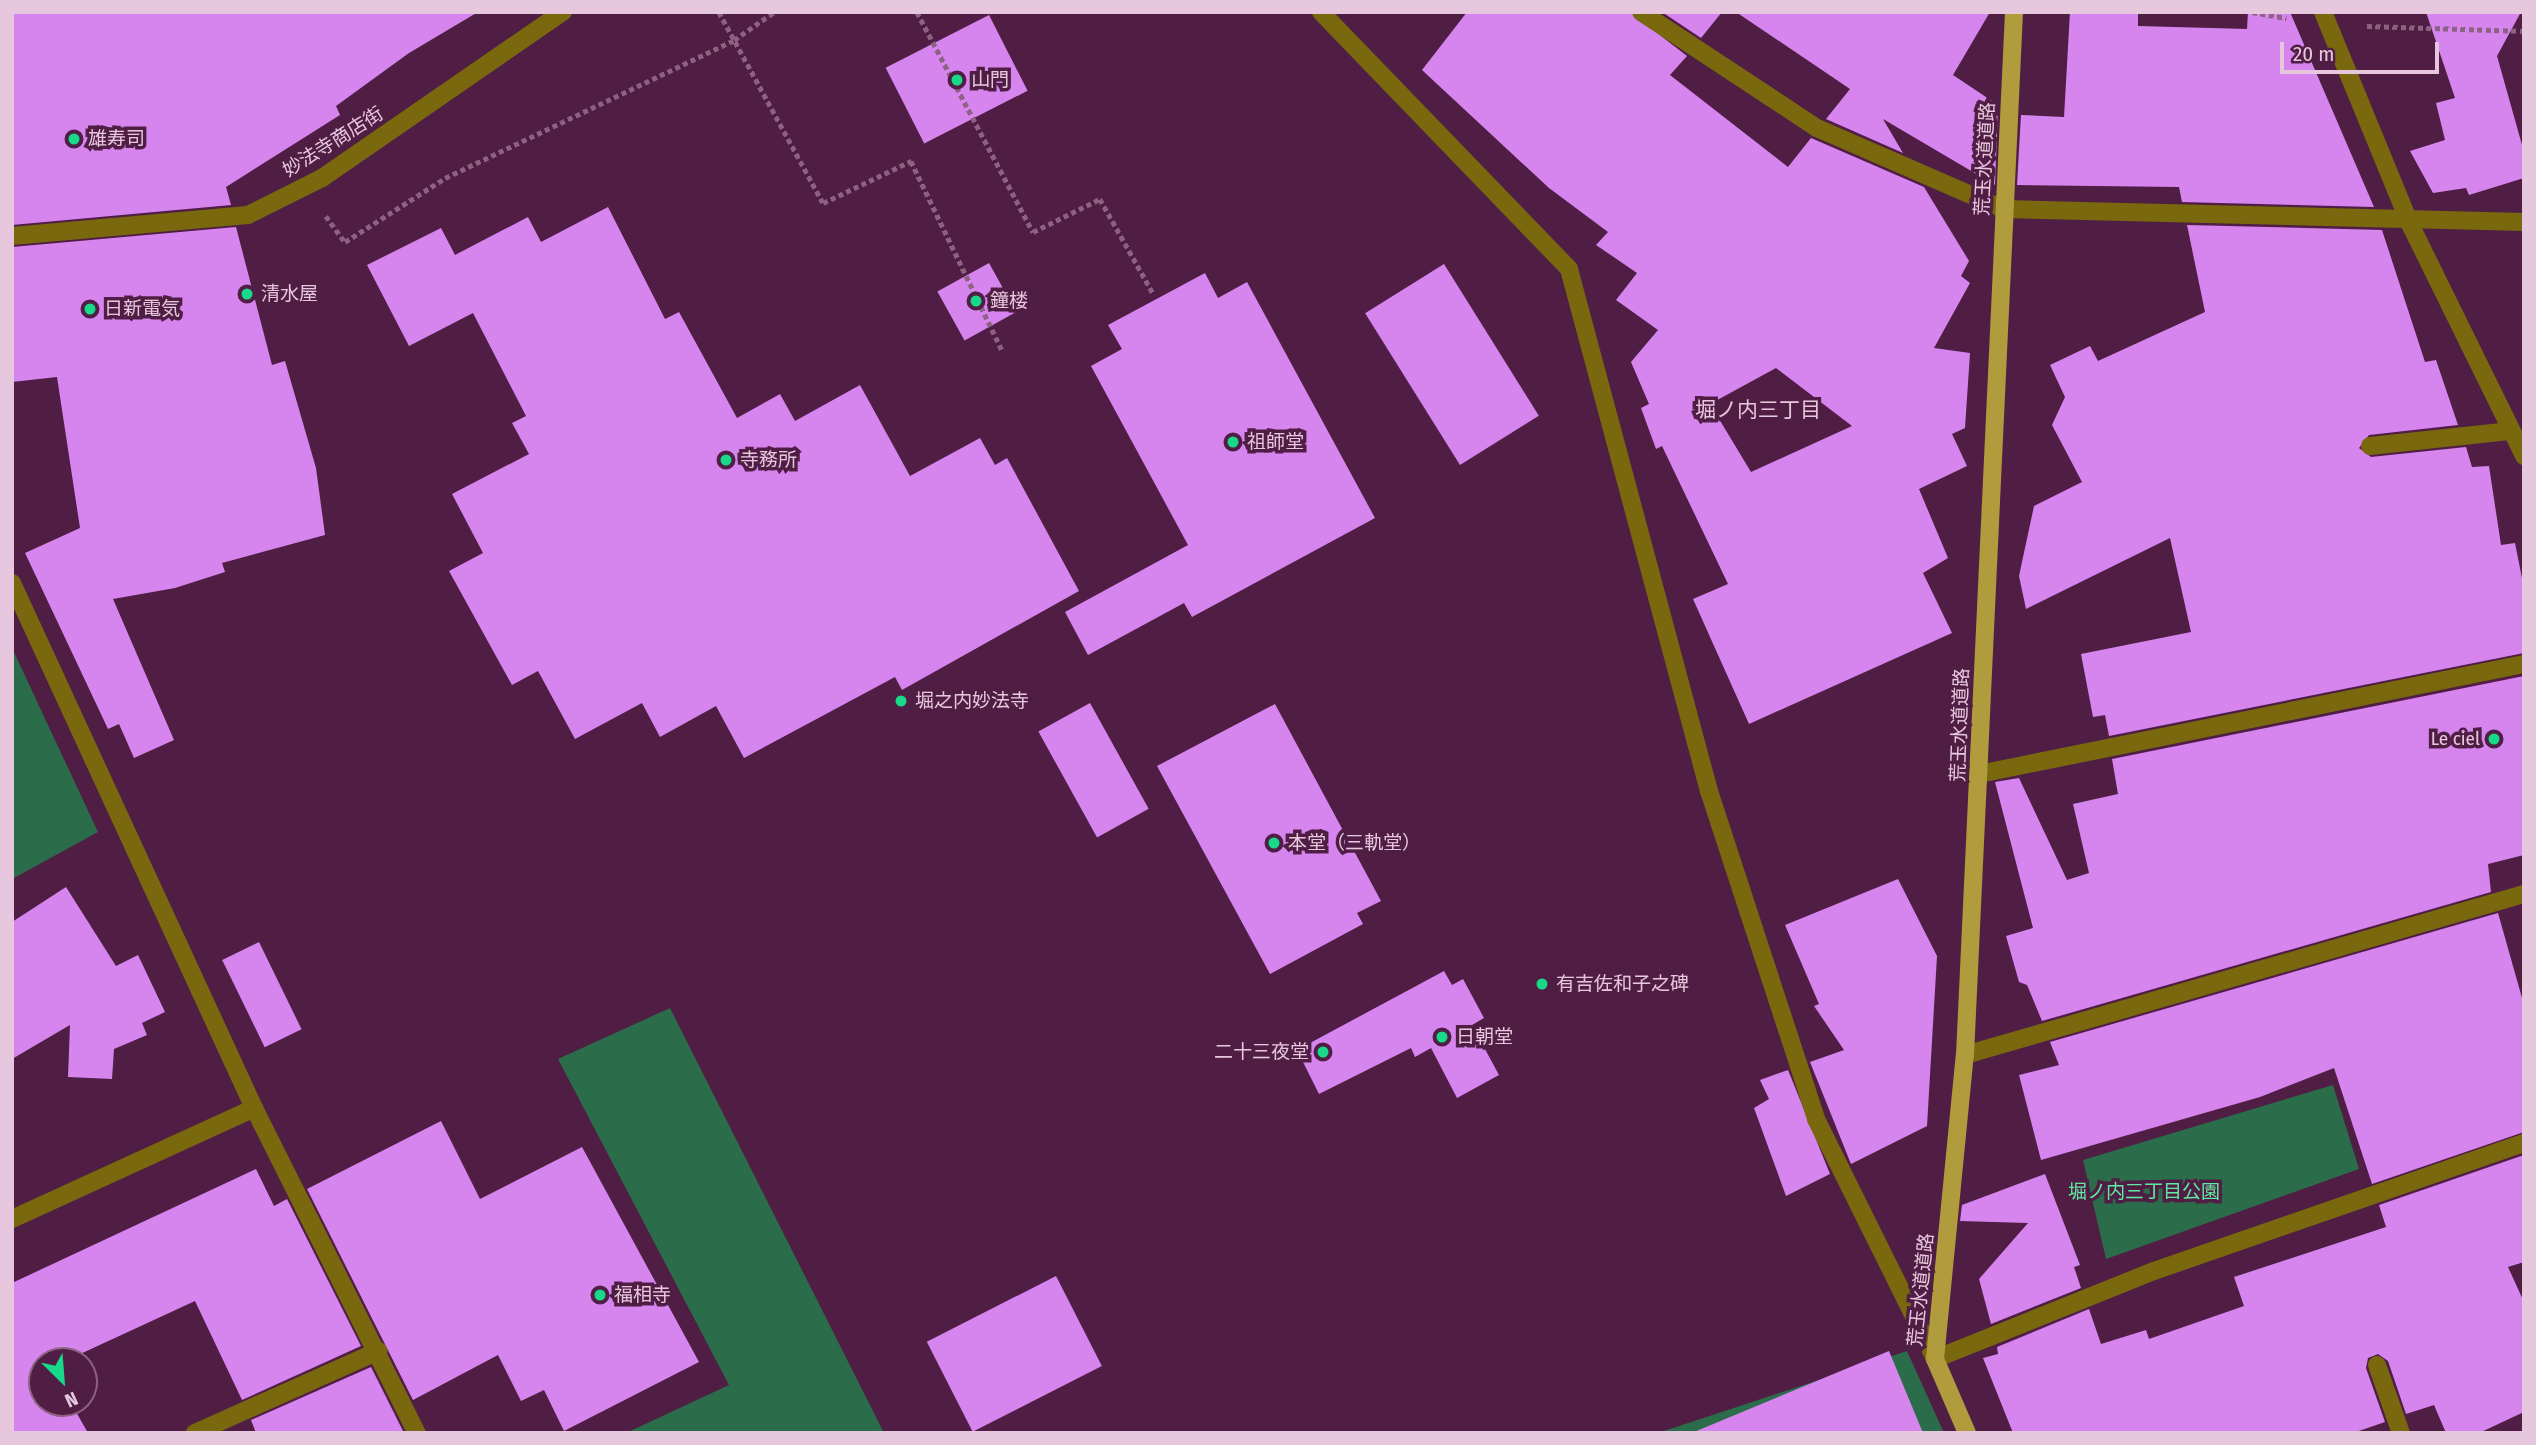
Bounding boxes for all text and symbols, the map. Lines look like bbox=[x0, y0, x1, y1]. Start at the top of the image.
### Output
scale bar bbox=[2284, 28, 2443, 72]
text: 20 m bbox=[2293, 41, 2334, 67]
place label: 山門 bbox=[971, 69, 1009, 91]
marker: 山門 bbox=[949, 72, 965, 88]
street label: 荒玉水道道路 bbox=[1971, 101, 1999, 217]
street label: 妙法寺商店街 bbox=[279, 102, 387, 182]
place label: 雄寿司 bbox=[88, 128, 145, 150]
marker: 雄寿司 bbox=[66, 131, 82, 147]
place label: 清水屋 bbox=[261, 283, 318, 305]
marker: 清水屋 bbox=[239, 286, 255, 302]
place label: 鐘楼 bbox=[990, 290, 1028, 312]
marker: 鐘楼 bbox=[968, 293, 984, 309]
place label: 日新電気 bbox=[104, 298, 180, 320]
marker: 日新電気 bbox=[82, 301, 98, 317]
district label: 堀ノ内三丁目 bbox=[1695, 397, 1821, 423]
place label: 祖師堂 bbox=[1247, 431, 1304, 453]
marker: 祖師堂 bbox=[1225, 434, 1241, 450]
place label: 寺務所 bbox=[740, 449, 797, 471]
marker: 寺務所 bbox=[718, 452, 734, 468]
street label: 荒玉水道道路 bbox=[1947, 668, 1973, 782]
place label: 堀之内妙法寺 bbox=[915, 690, 1029, 712]
marker: 堀之内妙法寺 bbox=[893, 693, 909, 709]
place label: Le ciel bbox=[2431, 728, 2480, 750]
marker: Le ciel bbox=[2486, 731, 2502, 747]
place label: 本堂（三軌堂） bbox=[1288, 832, 1421, 854]
marker: 本堂（三軌堂） bbox=[1266, 835, 1282, 851]
place label: 有吉佐和子之碑 bbox=[1556, 973, 1689, 995]
marker: 有吉佐和子之碑 bbox=[1534, 976, 1550, 992]
place label: 日朝堂 bbox=[1456, 1026, 1513, 1048]
marker: 日朝堂 bbox=[1434, 1029, 1450, 1045]
place label: 二十三夜堂 bbox=[1214, 1041, 1309, 1063]
marker: 二十三夜堂 bbox=[1315, 1044, 1331, 1060]
park label: 堀ノ内三丁目公園 bbox=[2068, 1181, 2220, 1203]
street label: 荒玉水道道路 bbox=[1904, 1232, 1938, 1348]
place label: 福相寺 bbox=[614, 1284, 671, 1306]
marker: 福相寺 bbox=[592, 1287, 608, 1303]
north arrow bbox=[28, 1347, 98, 1417]
text: N bbox=[61, 1387, 81, 1412]

